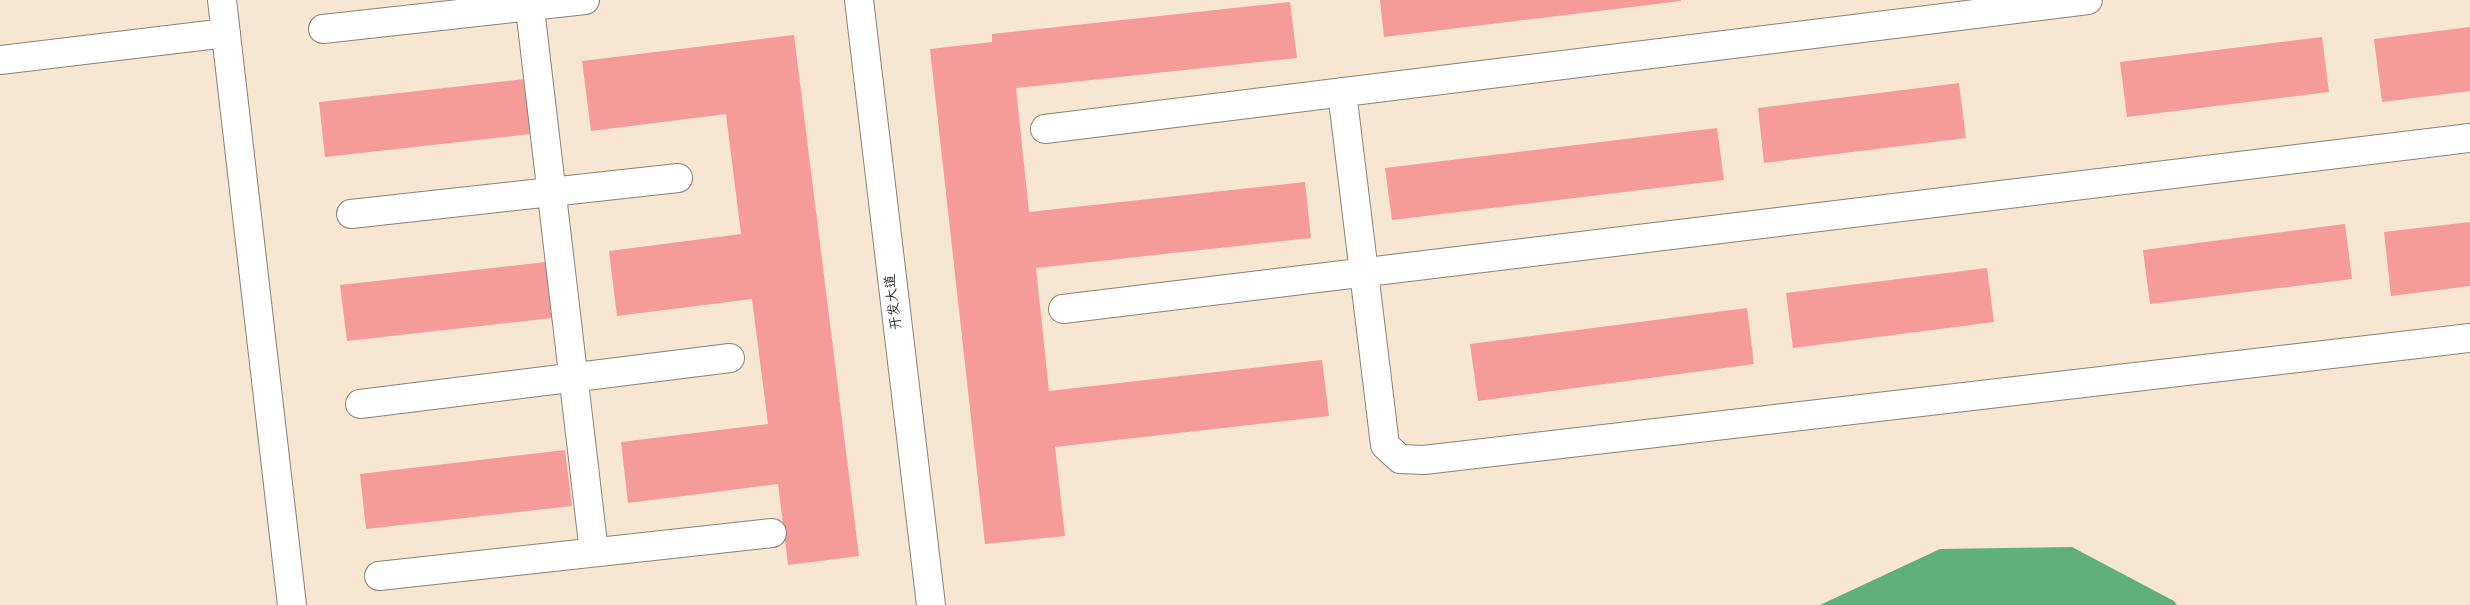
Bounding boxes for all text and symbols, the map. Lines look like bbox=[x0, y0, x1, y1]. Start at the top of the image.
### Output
street label: 开发大道 bbox=[883, 273, 907, 331]

